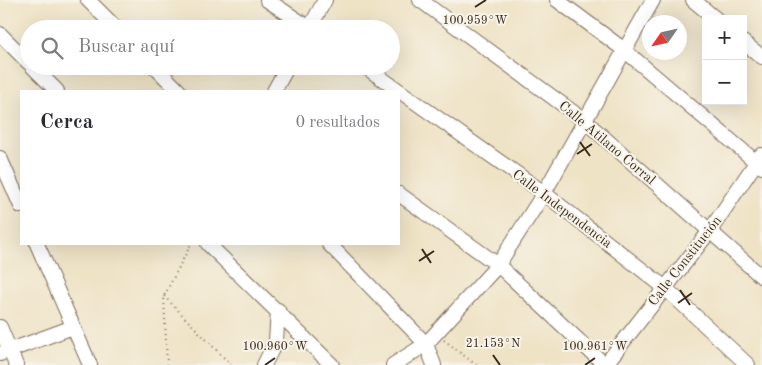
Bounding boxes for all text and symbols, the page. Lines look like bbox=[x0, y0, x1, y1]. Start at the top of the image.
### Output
text: 100.959°W bbox=[443, 14, 508, 27]
north arrow bbox=[642, 15, 687, 60]
map controls bbox=[702, 15, 747, 105]
button: + bbox=[702, 15, 747, 60]
search box bbox=[20, 20, 400, 75]
icon: search bbox=[38, 34, 66, 62]
text: Buscar aquí bbox=[78, 38, 174, 57]
button: − bbox=[702, 60, 747, 105]
street label: Calle Atilano Corral bbox=[556, 99, 658, 187]
text: Cerca bbox=[40, 112, 93, 133]
text: 0 resultados bbox=[296, 115, 380, 131]
street label: Calle Independencia bbox=[510, 167, 614, 251]
street label: Calle Constitución bbox=[646, 213, 725, 309]
text: 21.153°N bbox=[466, 337, 520, 350]
text: 100.960°W bbox=[243, 341, 308, 353]
text: 100.961°W bbox=[563, 341, 628, 353]

